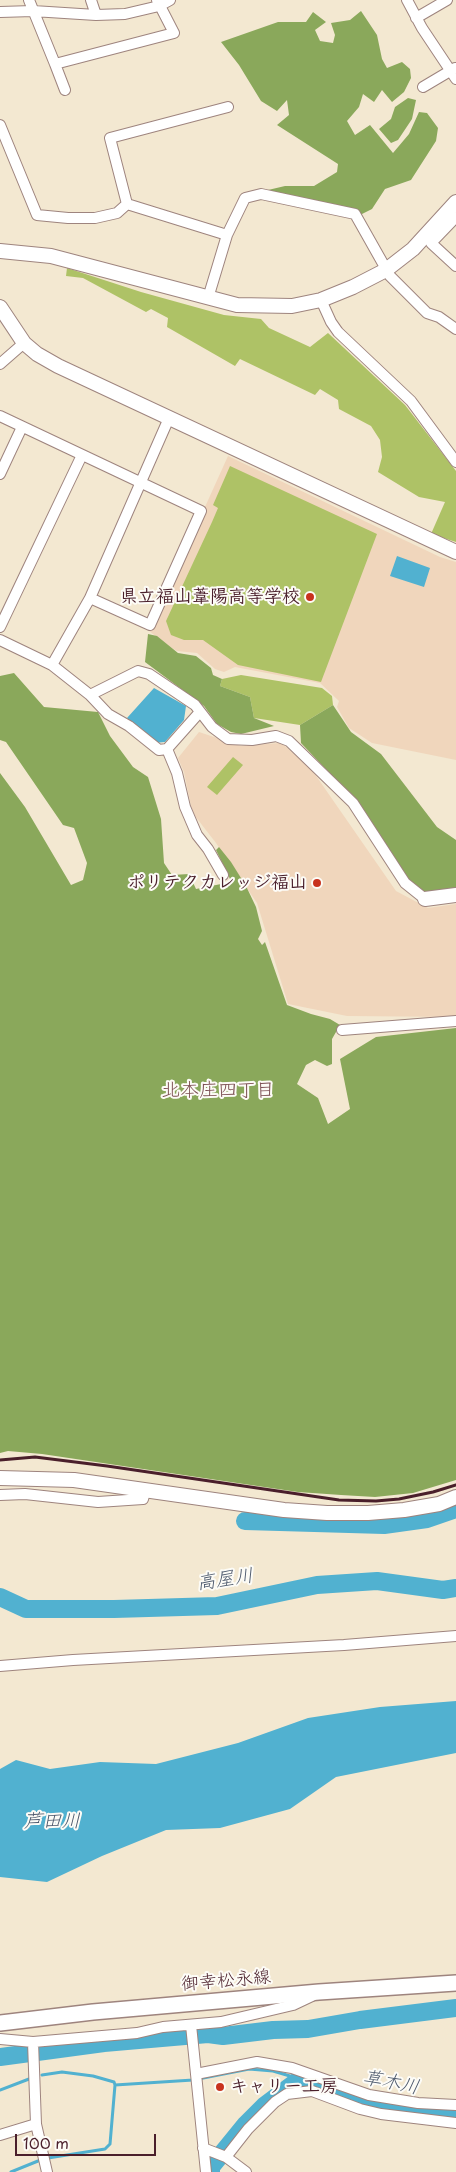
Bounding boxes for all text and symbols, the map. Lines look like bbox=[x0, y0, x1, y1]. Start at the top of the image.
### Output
place label: 県立福山葦陽高等学校 bbox=[120, 586, 300, 608]
marker: 県立福山葦陽高等学校 bbox=[304, 591, 316, 603]
place label: ポリテクカレッジ福山 bbox=[127, 872, 307, 894]
marker: ポリテクカレッジ福山 bbox=[311, 877, 323, 889]
district label: 北本庄四丁目 bbox=[161, 1080, 275, 1102]
water label: 高屋川 bbox=[195, 1565, 255, 1595]
water label: 芦田川 bbox=[24, 1811, 80, 1833]
street label: 御幸松永線 bbox=[180, 1966, 272, 1996]
water label: 草木川 bbox=[361, 2066, 421, 2100]
place label: キャリー工房 bbox=[230, 2076, 338, 2098]
marker: キャリー工房 bbox=[214, 2081, 226, 2093]
scale bar bbox=[18, 2124, 159, 2156]
text: 100 m bbox=[23, 2131, 69, 2154]

